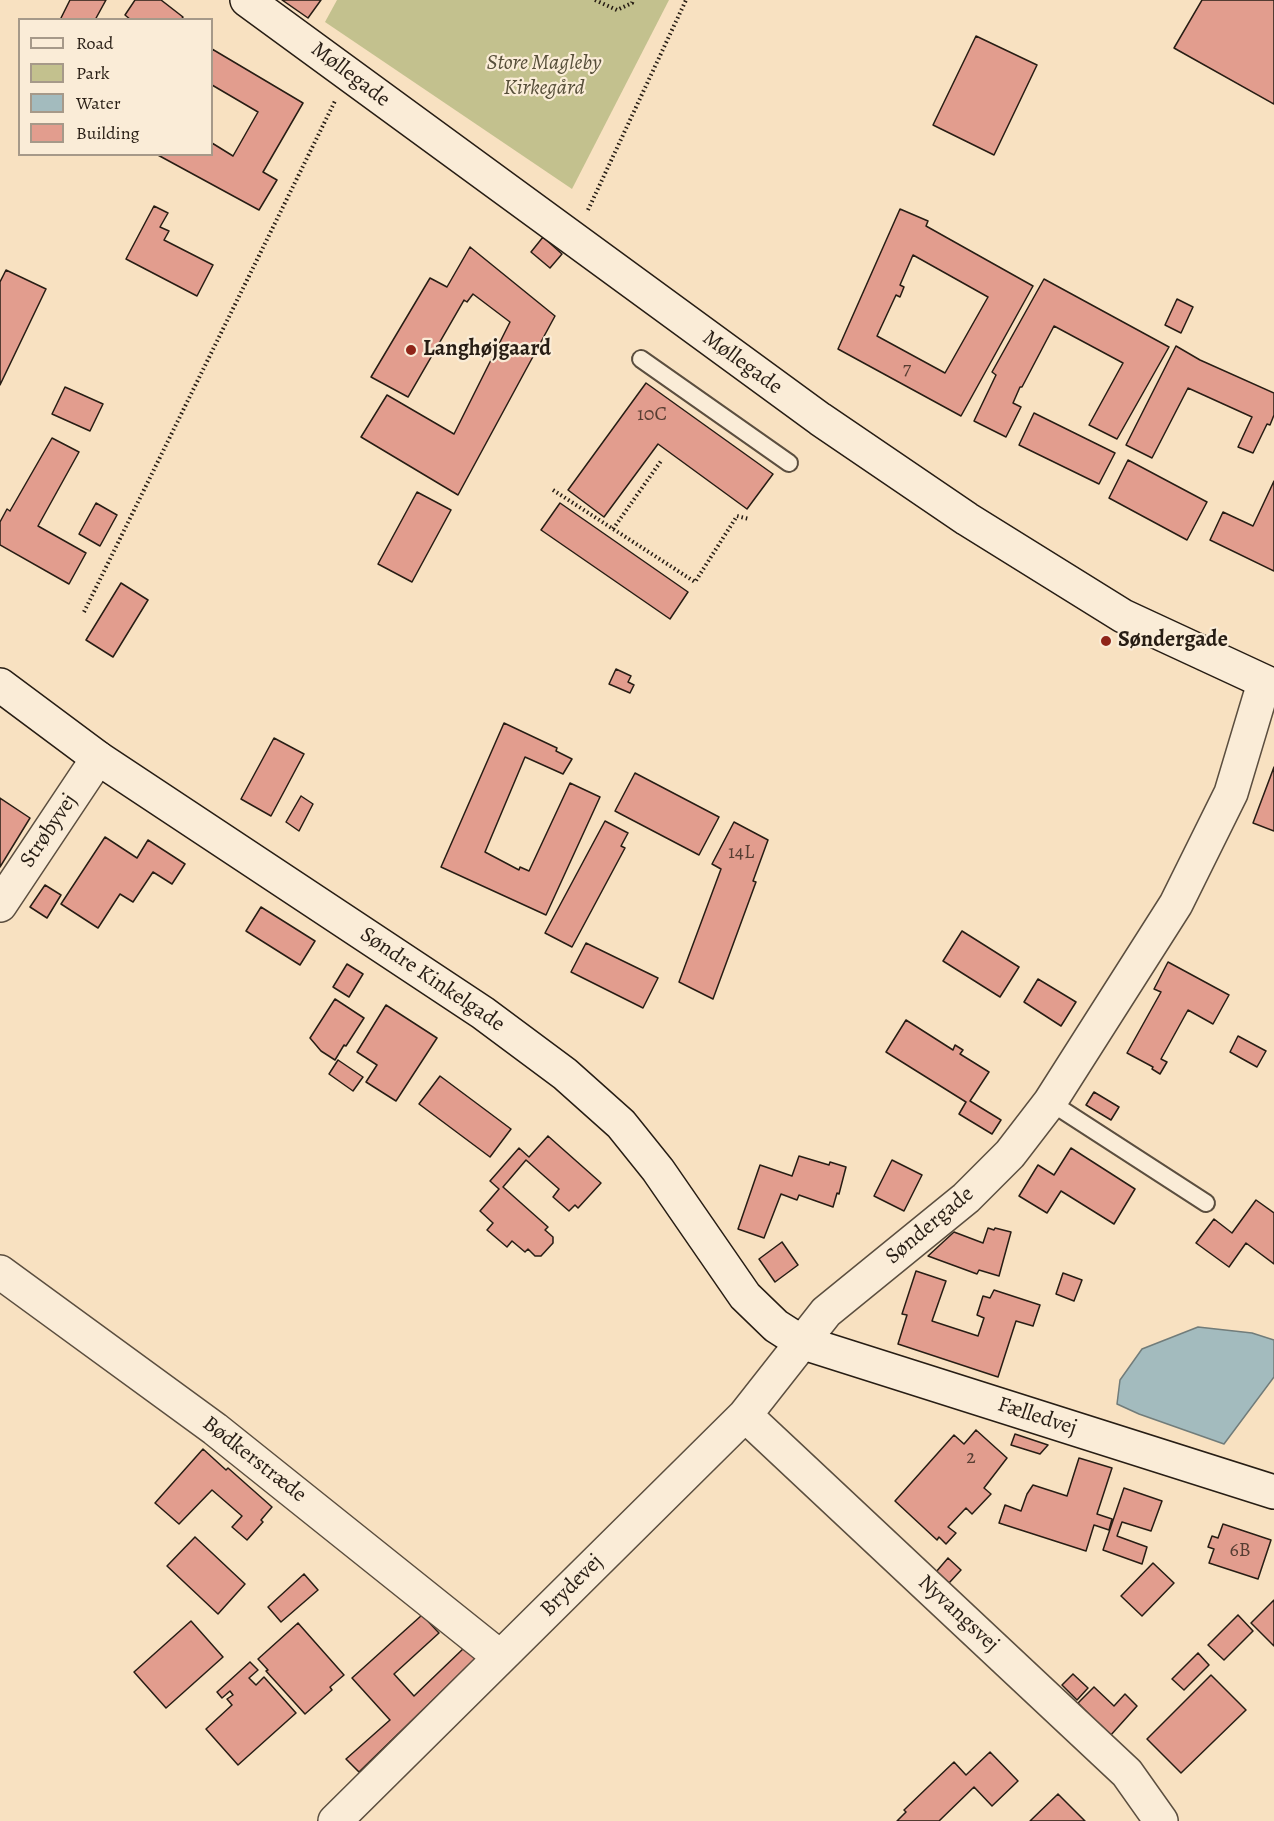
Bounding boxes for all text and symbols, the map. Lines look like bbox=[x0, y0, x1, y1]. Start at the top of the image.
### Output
legend bbox=[18, 18, 213, 156]
text: Road bbox=[76, 31, 113, 55]
street label: Møllegade bbox=[305, 37, 395, 113]
park label: Store Magleby Kirkegård bbox=[486, 51, 602, 102]
text: Park bbox=[76, 61, 110, 85]
text: Water bbox=[76, 91, 121, 115]
text: Building bbox=[76, 121, 140, 145]
street label: Møllegade bbox=[697, 325, 787, 401]
place label: Langhøjgaard bbox=[423, 337, 551, 363]
marker: Langhøjgaard bbox=[404, 343, 418, 357]
house number: 7 bbox=[903, 357, 911, 381]
house number: 10C bbox=[637, 403, 667, 427]
place label: Søndergade bbox=[1118, 628, 1228, 654]
marker: Søndergade bbox=[1099, 634, 1113, 648]
street label: Strøbyvej bbox=[15, 789, 83, 873]
house number: 14L bbox=[728, 841, 754, 865]
street label: Søndre Kinkelgade bbox=[355, 922, 509, 1038]
street label: Søndergade bbox=[881, 1182, 979, 1270]
street label: Fælledvej bbox=[994, 1392, 1080, 1442]
street label: Bødkerstræde bbox=[197, 1411, 311, 1509]
house number: 2 bbox=[966, 1446, 976, 1470]
house number: 6B bbox=[1229, 1539, 1251, 1563]
street label: Brydevej bbox=[535, 1549, 609, 1623]
street label: Nyvangsvej bbox=[912, 1570, 1004, 1658]

